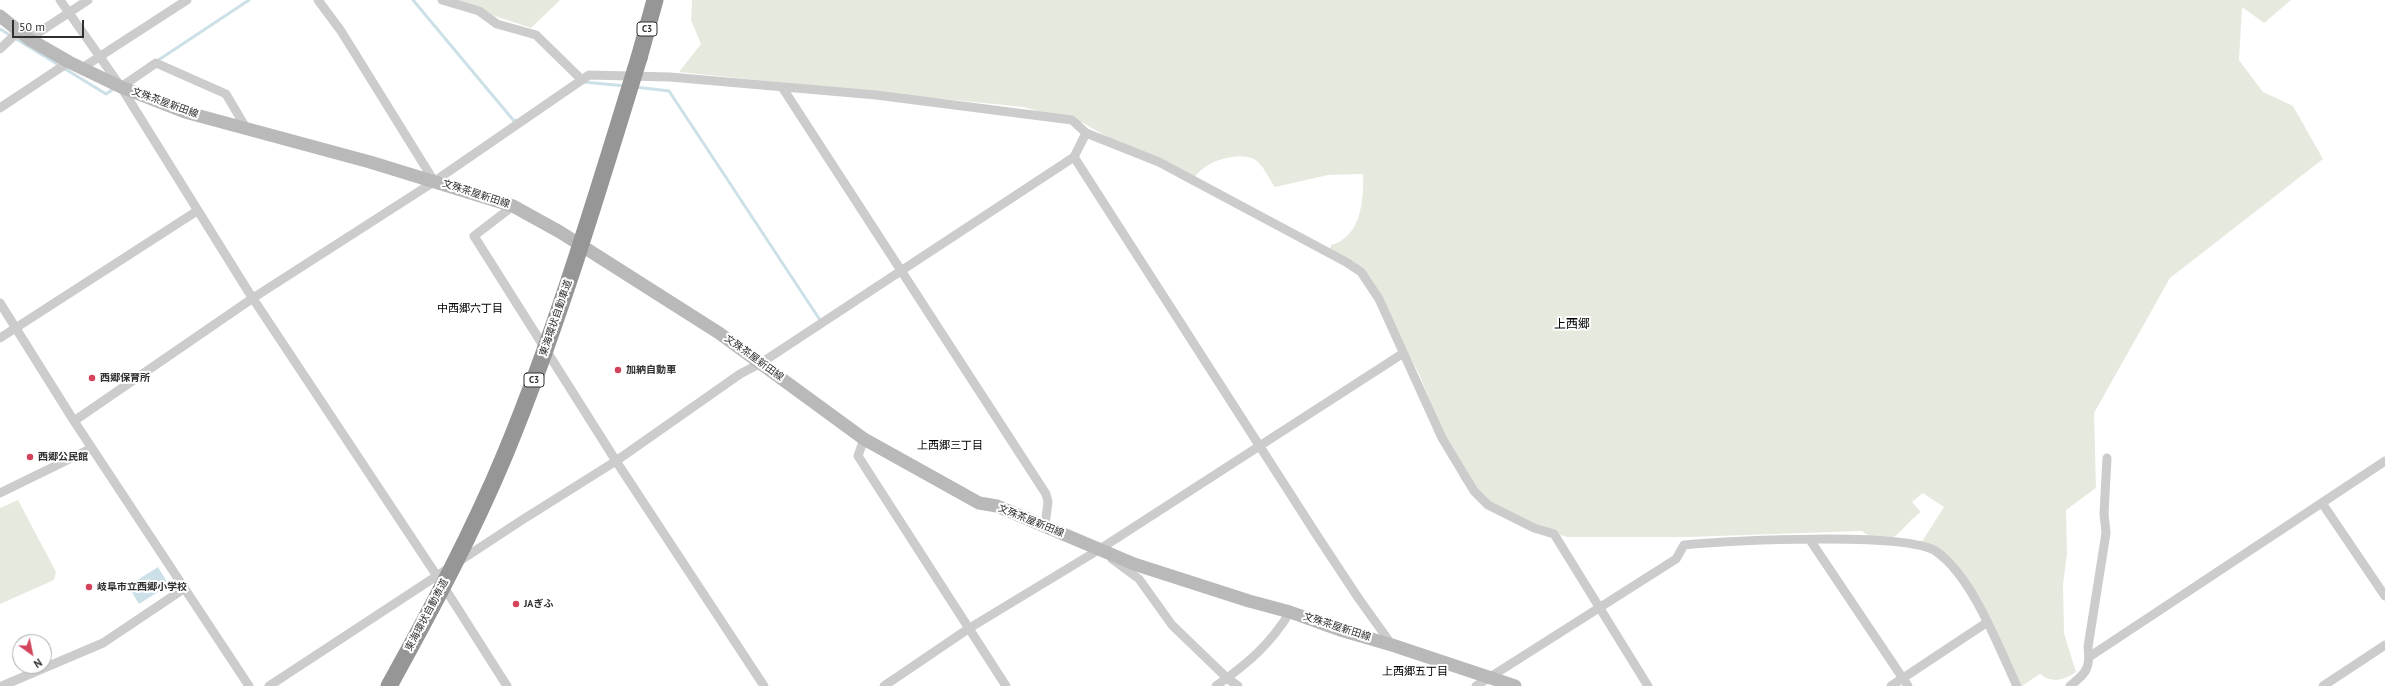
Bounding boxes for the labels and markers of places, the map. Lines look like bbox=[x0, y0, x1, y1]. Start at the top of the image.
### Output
place label: 加納自動車 bbox=[626, 364, 676, 376]
marker: 加納自動車 bbox=[613, 365, 623, 375]
place label: 西郷保育所 bbox=[100, 372, 150, 384]
marker: 西郷保育所 bbox=[87, 373, 97, 383]
place label: 西郷公民館 bbox=[38, 451, 88, 463]
marker: 西郷公民館 bbox=[25, 452, 35, 462]
place label: 岐阜市立西郷小学校 bbox=[97, 581, 187, 593]
marker: 岐阜市立西郷小学校 bbox=[84, 582, 94, 592]
place label: JAぎふ bbox=[524, 598, 553, 610]
marker: JAぎふ bbox=[511, 599, 521, 609]

